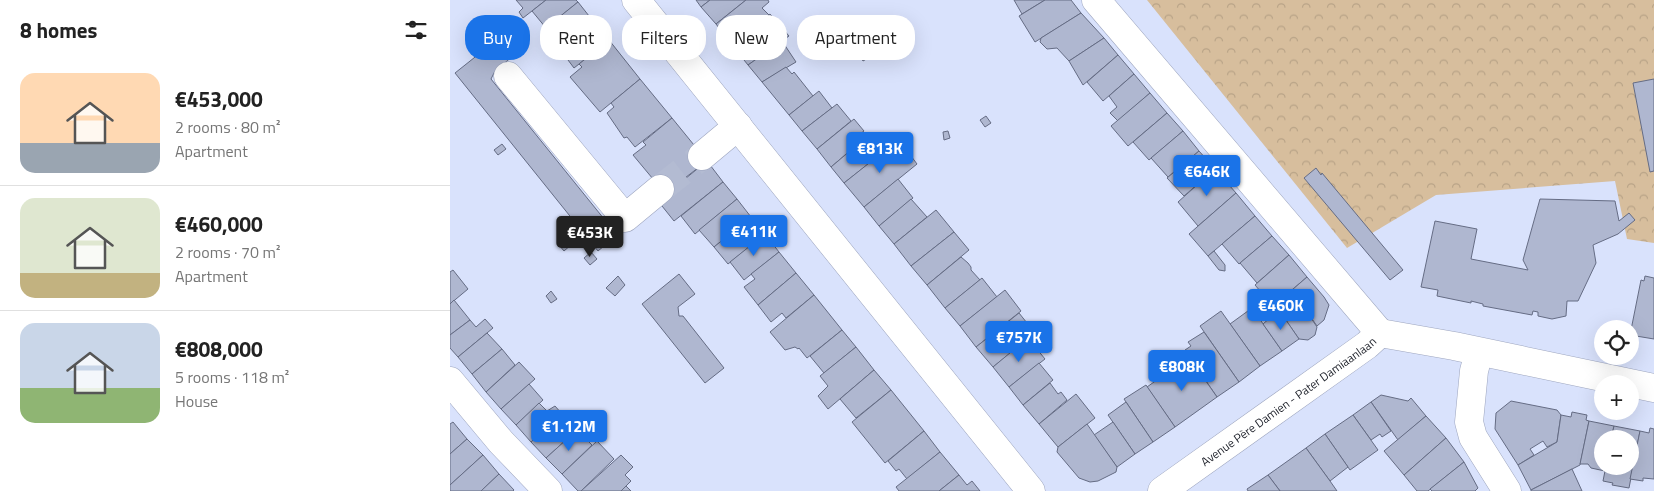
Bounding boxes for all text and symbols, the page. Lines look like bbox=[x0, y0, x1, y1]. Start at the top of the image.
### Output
text: 8 homes bbox=[20, 14, 97, 46]
chip: Buy bbox=[465, 15, 530, 60]
chip: Rent bbox=[540, 15, 612, 60]
chip: Filters bbox=[622, 15, 706, 60]
chip: New bbox=[716, 15, 787, 60]
chip: Apartment bbox=[797, 15, 915, 60]
icon: filters bbox=[402, 16, 430, 44]
text: €453,000 bbox=[175, 83, 263, 115]
icon: home bbox=[60, 93, 120, 153]
text: 2 rooms · 80 m² bbox=[175, 115, 280, 139]
pin: €813K bbox=[845, 132, 915, 174]
text: €813K bbox=[857, 136, 903, 160]
text: Apartment bbox=[175, 139, 248, 163]
pin: €646K bbox=[1172, 154, 1242, 197]
text: €646K bbox=[1184, 159, 1230, 183]
text: €460,000 bbox=[175, 208, 263, 240]
pin: €411K bbox=[719, 214, 789, 257]
pin: €453K bbox=[555, 216, 625, 258]
icon: home bbox=[60, 218, 120, 278]
text: €411K bbox=[731, 219, 777, 243]
text: €453K bbox=[567, 220, 613, 244]
text: 2 rooms · 70 m² bbox=[175, 240, 280, 264]
text: Apartment bbox=[175, 264, 248, 288]
pin: €460K bbox=[1246, 288, 1316, 331]
text: €460K bbox=[1258, 293, 1304, 317]
pin: €757K bbox=[984, 320, 1054, 363]
map controls bbox=[1594, 320, 1639, 475]
button: locate bbox=[1594, 320, 1639, 365]
text: €757K bbox=[996, 325, 1042, 349]
street label: Avenue Père Damien - Pater Damiaanlaan bbox=[1196, 332, 1380, 470]
text: €808,000 bbox=[175, 333, 263, 365]
icon: home bbox=[60, 343, 120, 403]
pin: €808K bbox=[1147, 350, 1217, 392]
text: €808K bbox=[1159, 354, 1205, 378]
text: 5 rooms · 118 m² bbox=[175, 365, 289, 389]
button: + bbox=[1594, 375, 1639, 420]
text: House bbox=[175, 389, 218, 413]
pin: €1.12M bbox=[528, 410, 610, 452]
text: €1.12M bbox=[542, 414, 596, 438]
button: − bbox=[1594, 430, 1639, 475]

